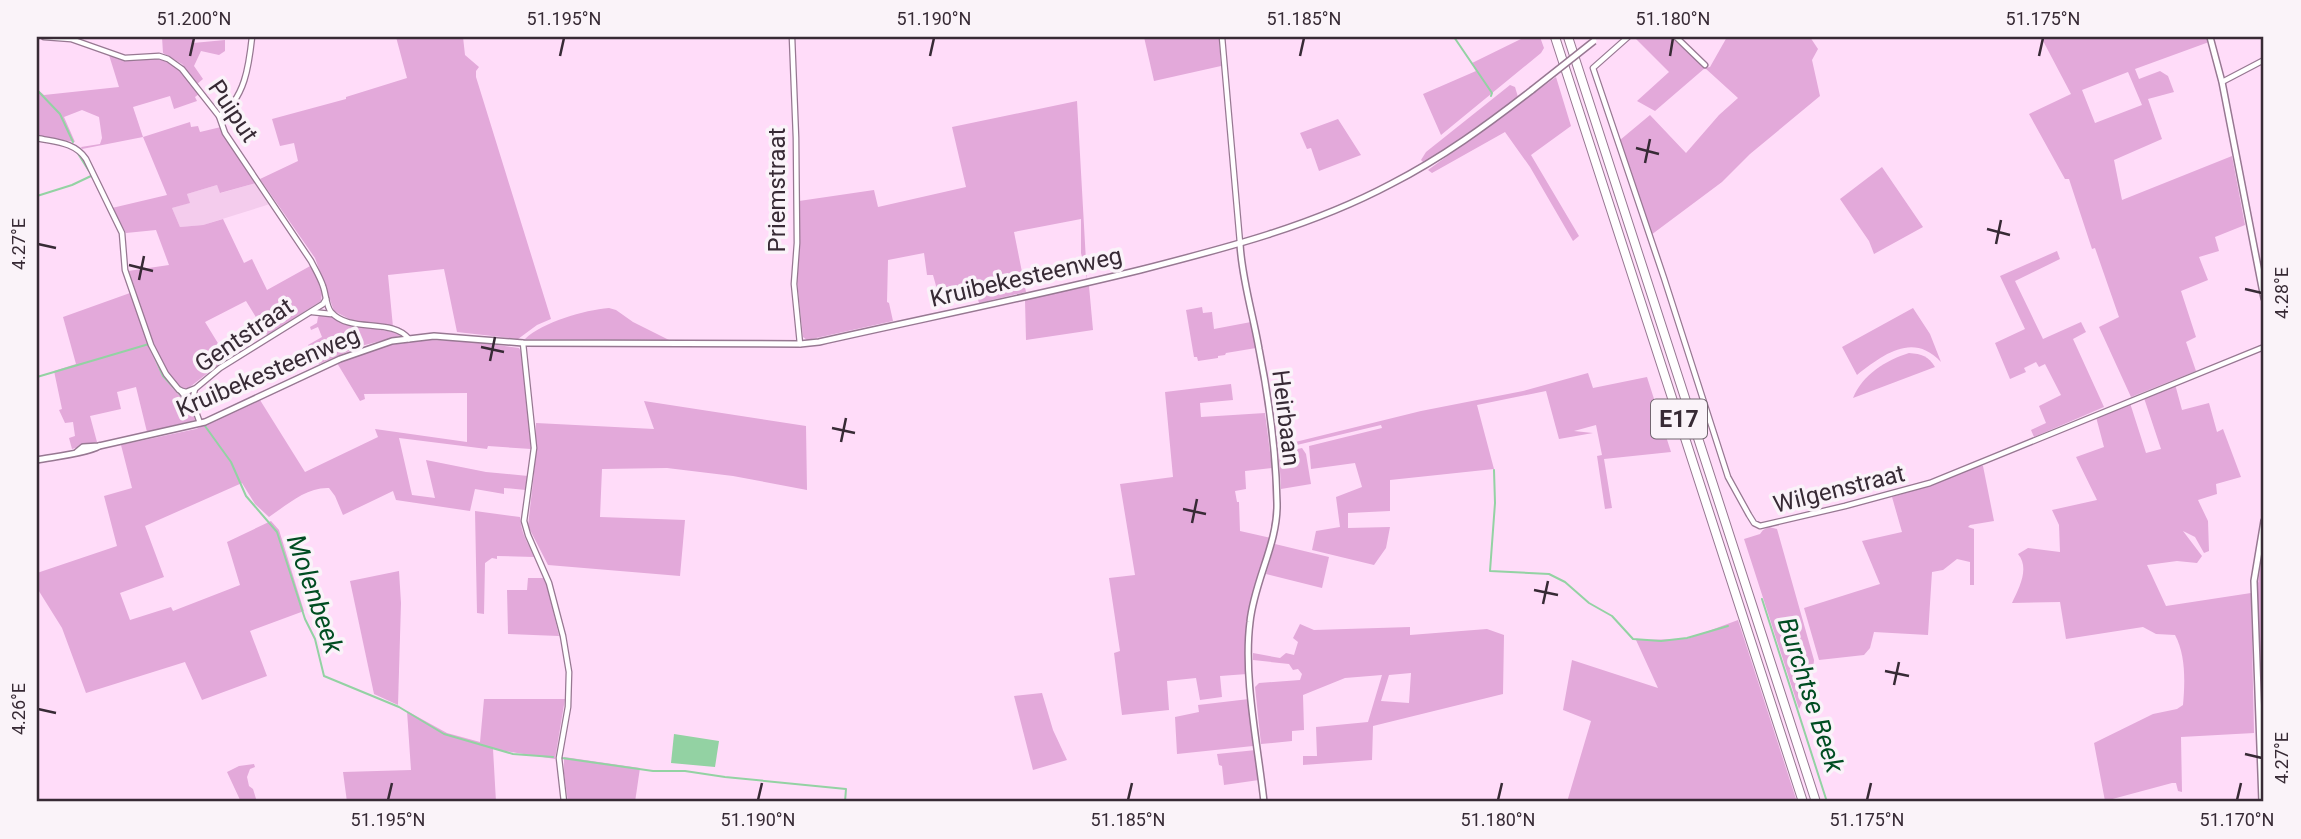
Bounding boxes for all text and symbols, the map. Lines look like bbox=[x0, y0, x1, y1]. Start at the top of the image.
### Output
text: 51.200°N bbox=[157, 8, 231, 29]
text: 51.195°N bbox=[527, 8, 601, 29]
text: 51.190°N bbox=[897, 8, 971, 29]
text: 51.185°N bbox=[1267, 8, 1341, 29]
text: 51.180°N bbox=[1636, 8, 1710, 29]
text: 51.175°N bbox=[2006, 8, 2080, 29]
street label: Puiput bbox=[202, 75, 264, 147]
street label: Priemstraat bbox=[763, 127, 791, 252]
text: 4.27°E bbox=[8, 218, 29, 270]
street label: Kruibekesteenweg bbox=[927, 241, 1125, 313]
text: 4.28°E bbox=[2271, 267, 2292, 319]
street label: Gentstraat bbox=[190, 292, 298, 378]
street label: Kruibekesteenweg bbox=[172, 321, 364, 423]
street label: Heirbaan bbox=[1266, 368, 1306, 468]
road number: E17 bbox=[1651, 400, 1707, 438]
street label: Wilgenstraat bbox=[1770, 459, 1908, 519]
water label: Molenbeek bbox=[281, 531, 350, 658]
water label: Burchtse Beek bbox=[1772, 614, 1851, 777]
text: 4.26°E bbox=[8, 683, 29, 735]
text: 4.27°E bbox=[2271, 732, 2292, 784]
text: 51.195°N bbox=[351, 809, 425, 830]
text: 51.190°N bbox=[721, 809, 795, 830]
text: 51.185°N bbox=[1091, 809, 1165, 830]
text: 51.180°N bbox=[1461, 809, 1535, 830]
text: 51.175°N bbox=[1830, 809, 1904, 830]
text: 51.170°N bbox=[2200, 809, 2274, 830]

